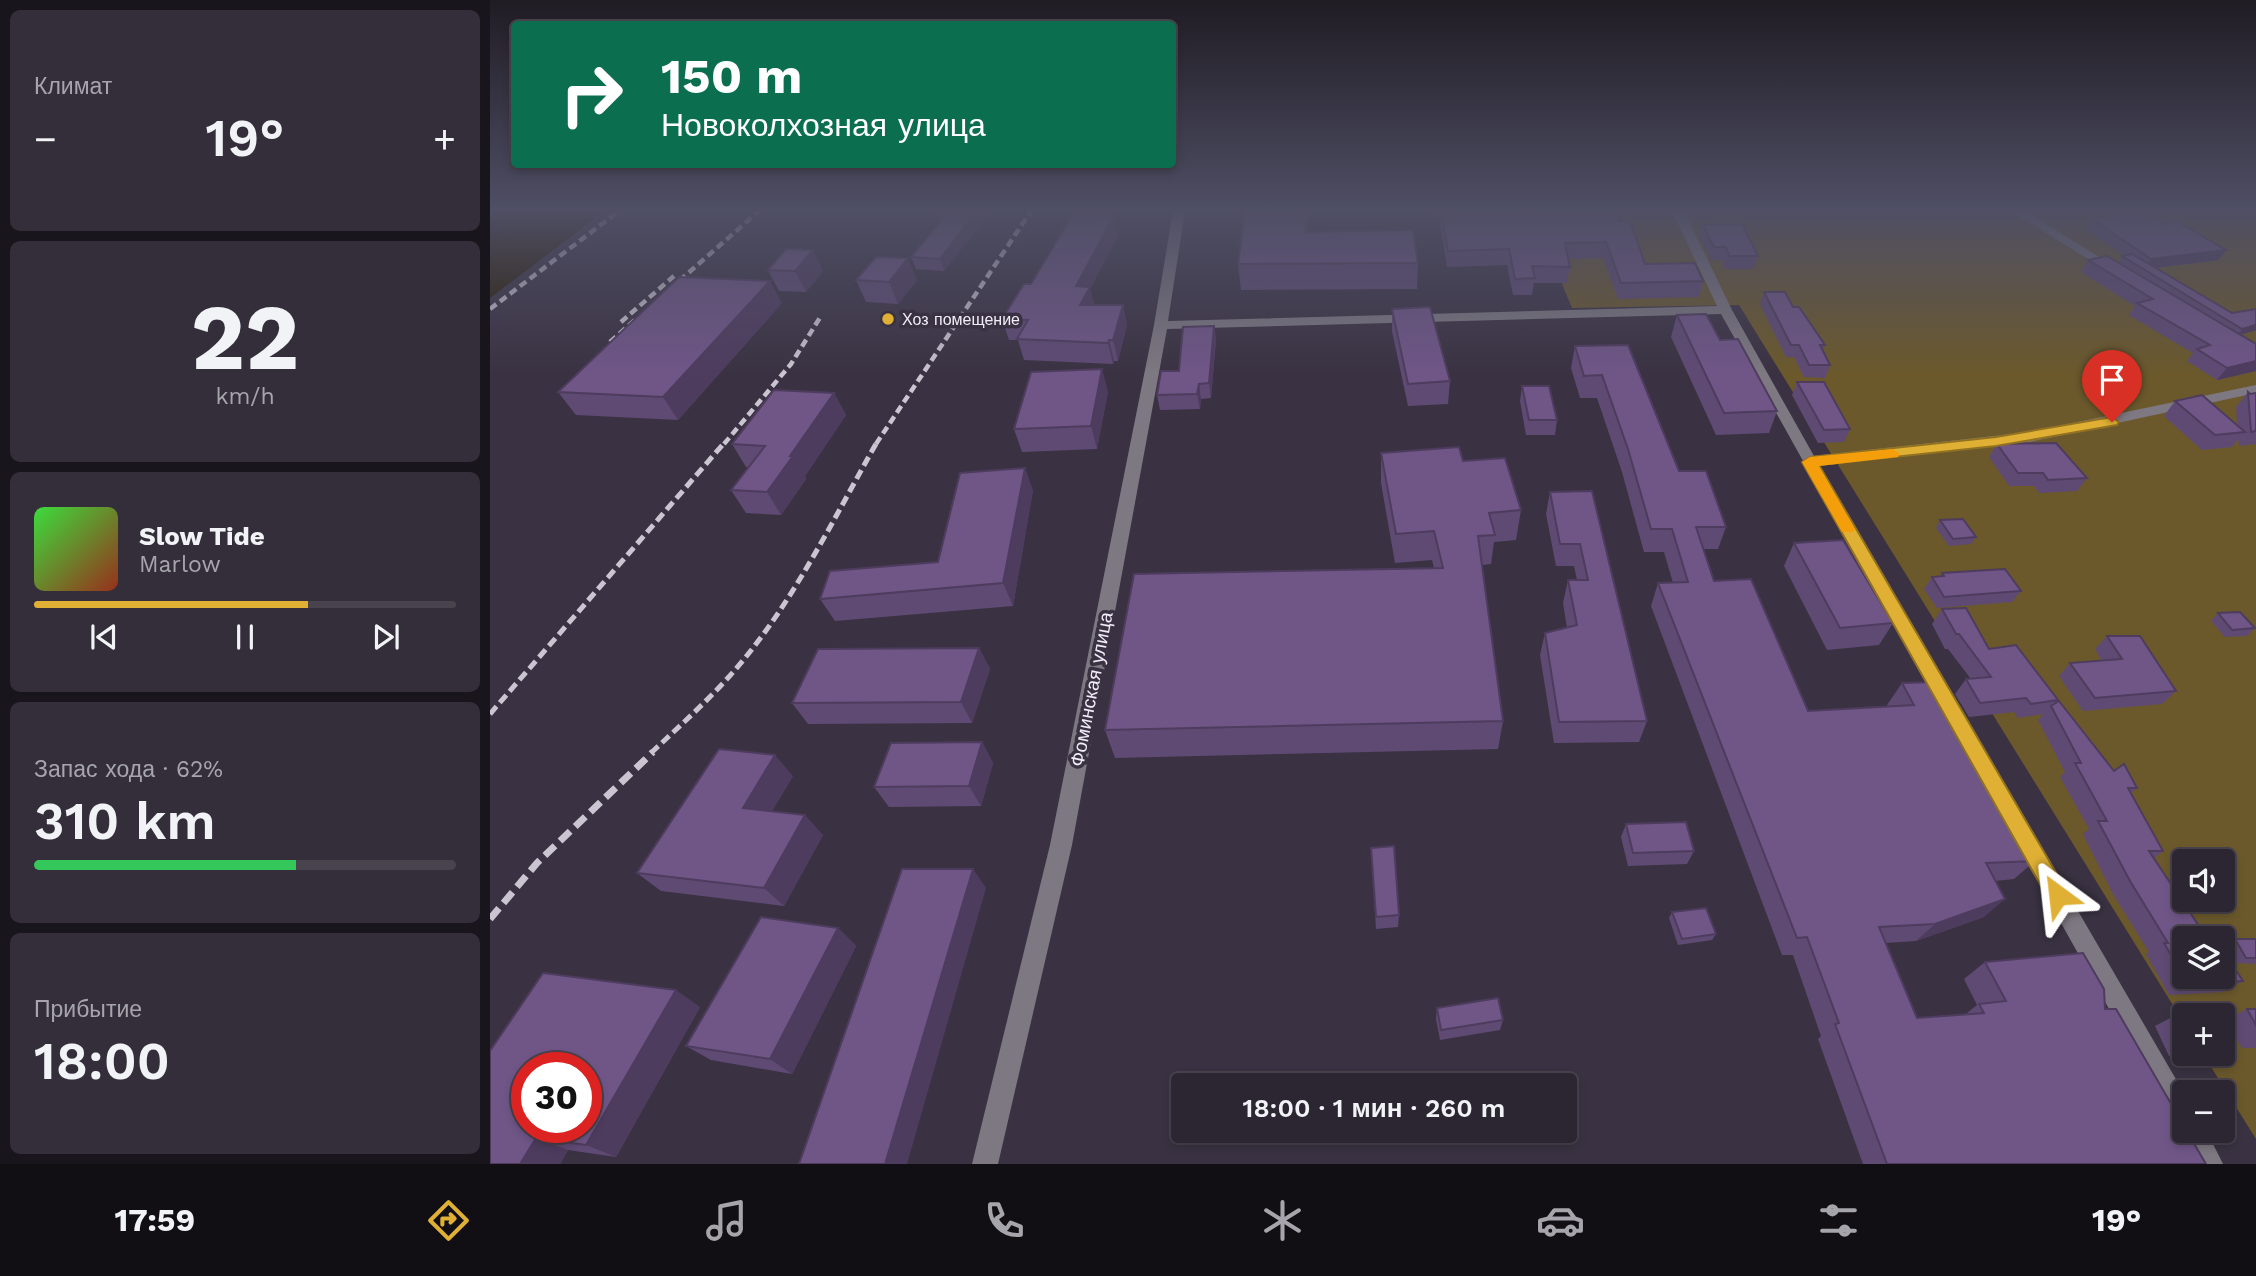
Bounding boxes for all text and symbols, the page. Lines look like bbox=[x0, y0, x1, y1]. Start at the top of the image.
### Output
text: 150 m bbox=[661, 47, 802, 105]
icon: right bbox=[546, 49, 637, 140]
text: Климат bbox=[34, 73, 112, 100]
text: Новоколхозная улица bbox=[661, 106, 986, 144]
text: 19° bbox=[206, 108, 284, 169]
text: − bbox=[34, 117, 57, 161]
text: + bbox=[433, 117, 456, 161]
text: 22 bbox=[191, 284, 299, 391]
place label: Хоз помещение bbox=[902, 310, 1020, 329]
marker: Хоз помещение bbox=[880, 311, 896, 327]
pin bbox=[2082, 350, 2142, 422]
icon: arrive bbox=[2093, 361, 2131, 399]
text: km/h bbox=[215, 383, 275, 410]
text: Slow Tide bbox=[139, 521, 265, 551]
text: Marlow bbox=[139, 551, 221, 578]
street label: Фоминская улица bbox=[1065, 609, 1118, 768]
icon: previous bbox=[85, 618, 123, 656]
icon: pause bbox=[226, 618, 264, 656]
icon: next bbox=[367, 618, 405, 656]
text: Запас хода · 62% bbox=[34, 756, 223, 783]
text: 310 km bbox=[34, 791, 216, 852]
map controls bbox=[2172, 849, 2235, 1143]
button: sound bbox=[2172, 849, 2235, 912]
position arrow bbox=[2021, 858, 2095, 932]
button: layers bbox=[2172, 926, 2235, 989]
text: Прибытие bbox=[34, 996, 142, 1023]
button: + bbox=[2172, 1003, 2235, 1066]
text: 18:00 bbox=[34, 1031, 170, 1092]
speed limit sign: 30 bbox=[511, 1052, 602, 1143]
button: − bbox=[2172, 1080, 2235, 1143]
text: 18:00 · 1 мин · 260 m bbox=[1243, 1093, 1505, 1123]
icon: directions bbox=[424, 1196, 473, 1245]
icon: music bbox=[702, 1196, 751, 1245]
icon: phone bbox=[980, 1196, 1029, 1245]
icon: climate bbox=[1258, 1196, 1307, 1245]
icon: car bbox=[1536, 1196, 1585, 1245]
icon: filters bbox=[1814, 1196, 1863, 1245]
text: 17:59 bbox=[114, 1201, 195, 1239]
text: 19° bbox=[2092, 1201, 2141, 1239]

